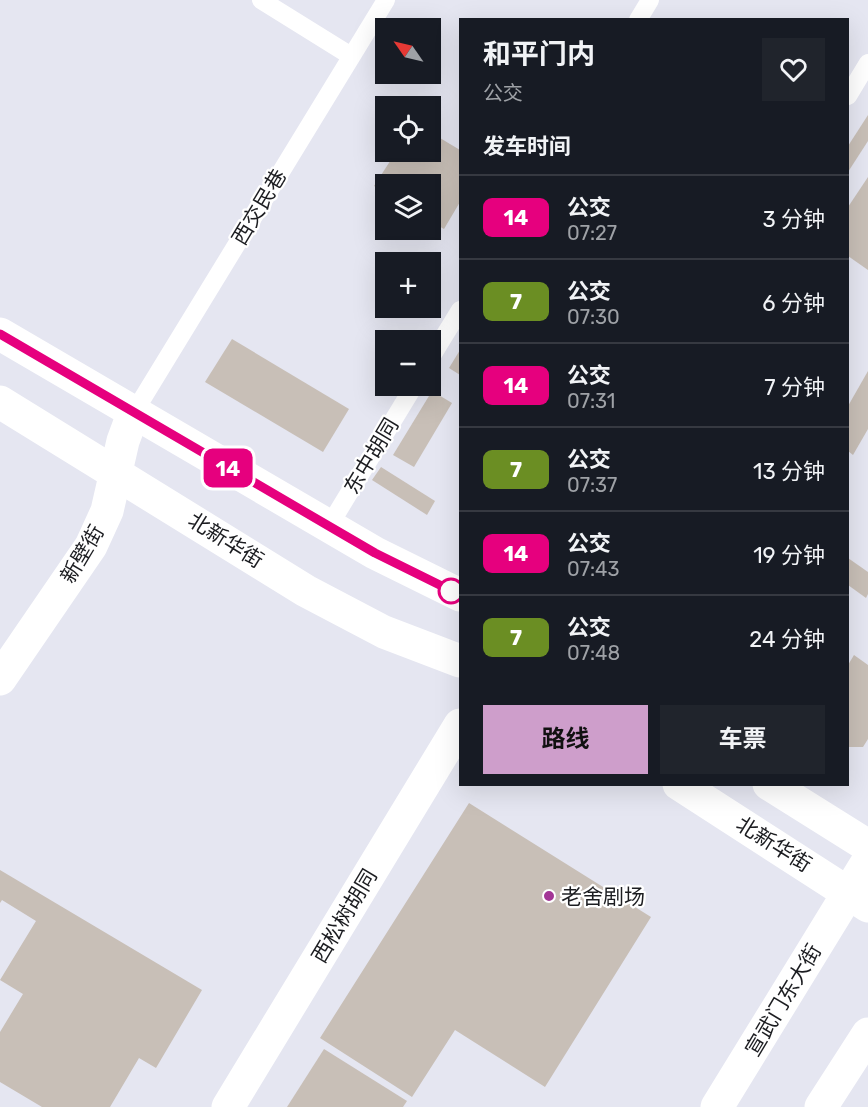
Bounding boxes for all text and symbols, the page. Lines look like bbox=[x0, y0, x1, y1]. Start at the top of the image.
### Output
north arrow bbox=[375, 18, 441, 84]
map controls bbox=[375, 18, 441, 396]
text: 和平门内 bbox=[483, 38, 595, 71]
button: heart bbox=[762, 38, 825, 101]
text: 公交 bbox=[483, 81, 523, 105]
button: locate bbox=[375, 96, 441, 162]
text: 发车时间 bbox=[483, 133, 571, 160]
street label: 西交民巷 bbox=[227, 165, 291, 249]
button: layers bbox=[375, 174, 441, 240]
text: 公交 bbox=[567, 194, 611, 221]
text: 14 bbox=[504, 205, 528, 230]
text: 3 分钟 bbox=[762, 206, 825, 233]
text: 07:27 bbox=[567, 221, 617, 245]
button: + bbox=[375, 252, 441, 318]
text: 公交 bbox=[567, 278, 611, 305]
text: 7 bbox=[510, 289, 522, 314]
text: 6 分钟 bbox=[762, 290, 825, 317]
text: 07:30 bbox=[567, 305, 620, 329]
button: − bbox=[375, 330, 441, 396]
text: 公交 bbox=[567, 362, 611, 389]
text: 14 bbox=[504, 373, 528, 398]
text: 7 分钟 bbox=[764, 374, 825, 401]
text: 07:31 bbox=[567, 389, 615, 413]
street label: 东中胡同 bbox=[339, 414, 403, 498]
text: 公交 bbox=[567, 446, 611, 473]
line badge: 14 bbox=[201, 448, 255, 488]
text: 14 bbox=[216, 456, 240, 481]
text: 7 bbox=[510, 457, 522, 482]
text: 13 分钟 bbox=[753, 458, 825, 485]
text: 07:37 bbox=[567, 473, 617, 497]
street label: 北新华街 bbox=[184, 507, 268, 573]
street label: 新壁街 bbox=[55, 521, 109, 587]
text: 公交 bbox=[567, 530, 611, 557]
text: 14 bbox=[504, 541, 528, 566]
text: 19 分钟 bbox=[753, 542, 825, 569]
text: 07:43 bbox=[567, 557, 620, 581]
unlabelled marker bbox=[438, 578, 464, 604]
text: 公交 bbox=[567, 614, 611, 641]
text: 7 bbox=[510, 625, 522, 650]
text: 24 分钟 bbox=[749, 626, 825, 653]
text: 07:48 bbox=[567, 641, 620, 665]
button: 路线 bbox=[483, 705, 648, 774]
button: 车票 bbox=[660, 705, 825, 774]
street label: 北新华街 bbox=[732, 811, 816, 877]
street label: 西松树胡同 bbox=[306, 865, 382, 967]
place label: 老舍剧场 bbox=[561, 884, 645, 909]
marker: 老舍剧场 bbox=[542, 889, 556, 903]
street label: 宣武门东大街 bbox=[740, 940, 826, 1060]

